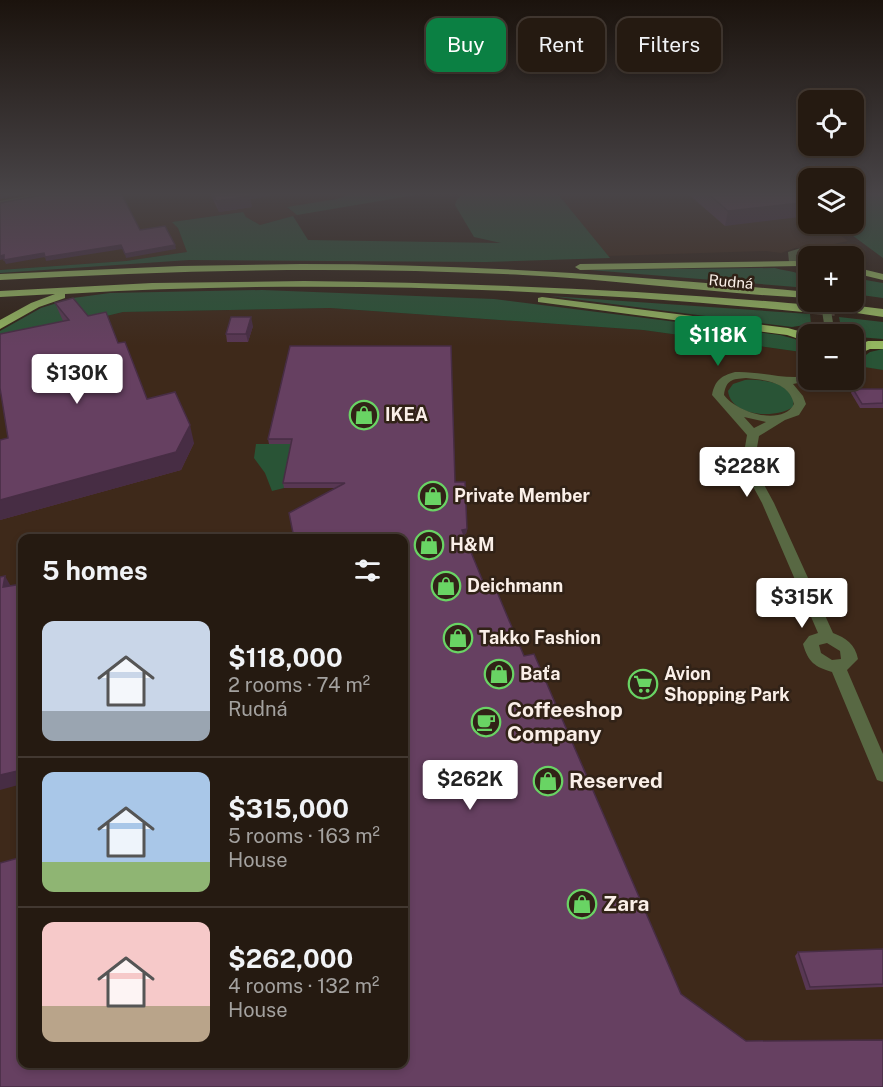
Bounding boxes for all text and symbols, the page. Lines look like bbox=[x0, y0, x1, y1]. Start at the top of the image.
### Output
chip: Buy bbox=[426, 18, 506, 72]
chip: Rent bbox=[518, 18, 605, 72]
chip: Filters bbox=[617, 18, 721, 72]
map controls bbox=[798, 90, 864, 390]
button: locate bbox=[798, 90, 864, 156]
button: layers bbox=[798, 168, 864, 234]
button: + bbox=[798, 246, 864, 312]
street label: Rudná bbox=[708, 271, 754, 292]
pin: $118K bbox=[676, 316, 760, 367]
text: $118K bbox=[689, 323, 747, 347]
button: − bbox=[798, 324, 864, 390]
pin: $130K bbox=[35, 354, 119, 405]
text: $130K bbox=[46, 361, 108, 385]
shop icon: IKEA bbox=[348, 399, 380, 431]
place label: IKEA bbox=[385, 404, 428, 425]
pin: $228K bbox=[705, 447, 789, 498]
text: $228K bbox=[714, 454, 780, 478]
shop icon: Private Member bbox=[417, 480, 449, 512]
place label: Private Member bbox=[454, 485, 591, 506]
shop icon: H&M bbox=[413, 529, 445, 561]
place label: H&M bbox=[450, 534, 494, 555]
icon: filters bbox=[351, 554, 384, 587]
text: 5 homes bbox=[42, 555, 148, 586]
shop icon: Deichmann bbox=[430, 570, 462, 602]
place label: Deichmann bbox=[467, 575, 563, 596]
pin: $315K bbox=[760, 578, 844, 629]
text: $315K bbox=[770, 585, 834, 609]
shop icon: Takko Fashion bbox=[442, 622, 474, 654]
place label: Takko Fashion bbox=[479, 627, 601, 648]
text: $118,000 bbox=[228, 642, 343, 673]
icon: home bbox=[90, 645, 162, 717]
shop icon: Baťa bbox=[483, 658, 515, 690]
place label: Baťa bbox=[520, 663, 560, 684]
place label: Avion Shopping Park bbox=[664, 663, 790, 705]
supermarket icon: Avion Shopping Park bbox=[627, 668, 659, 700]
text: 2 rooms · 74 m² bbox=[228, 673, 370, 697]
text: Rudná bbox=[228, 697, 288, 721]
place label: Coffeeshop Company bbox=[507, 697, 623, 746]
cafe icon: Coffeeshop Company bbox=[470, 706, 502, 738]
pin: $262K bbox=[428, 760, 512, 811]
shop icon: Reserved bbox=[532, 765, 564, 797]
text: $262K bbox=[437, 767, 503, 791]
place label: Reserved bbox=[569, 768, 663, 793]
text: $315,000 bbox=[228, 793, 349, 824]
icon: home bbox=[90, 796, 162, 868]
text: 5 rooms · 163 m² bbox=[228, 824, 380, 848]
text: House bbox=[228, 848, 288, 872]
shop icon: Zara bbox=[566, 888, 598, 920]
place label: Zara bbox=[603, 891, 650, 916]
text: $262,000 bbox=[228, 943, 353, 974]
icon: home bbox=[90, 946, 162, 1018]
text: 4 rooms · 132 m² bbox=[228, 974, 379, 998]
text: House bbox=[228, 998, 288, 1022]

